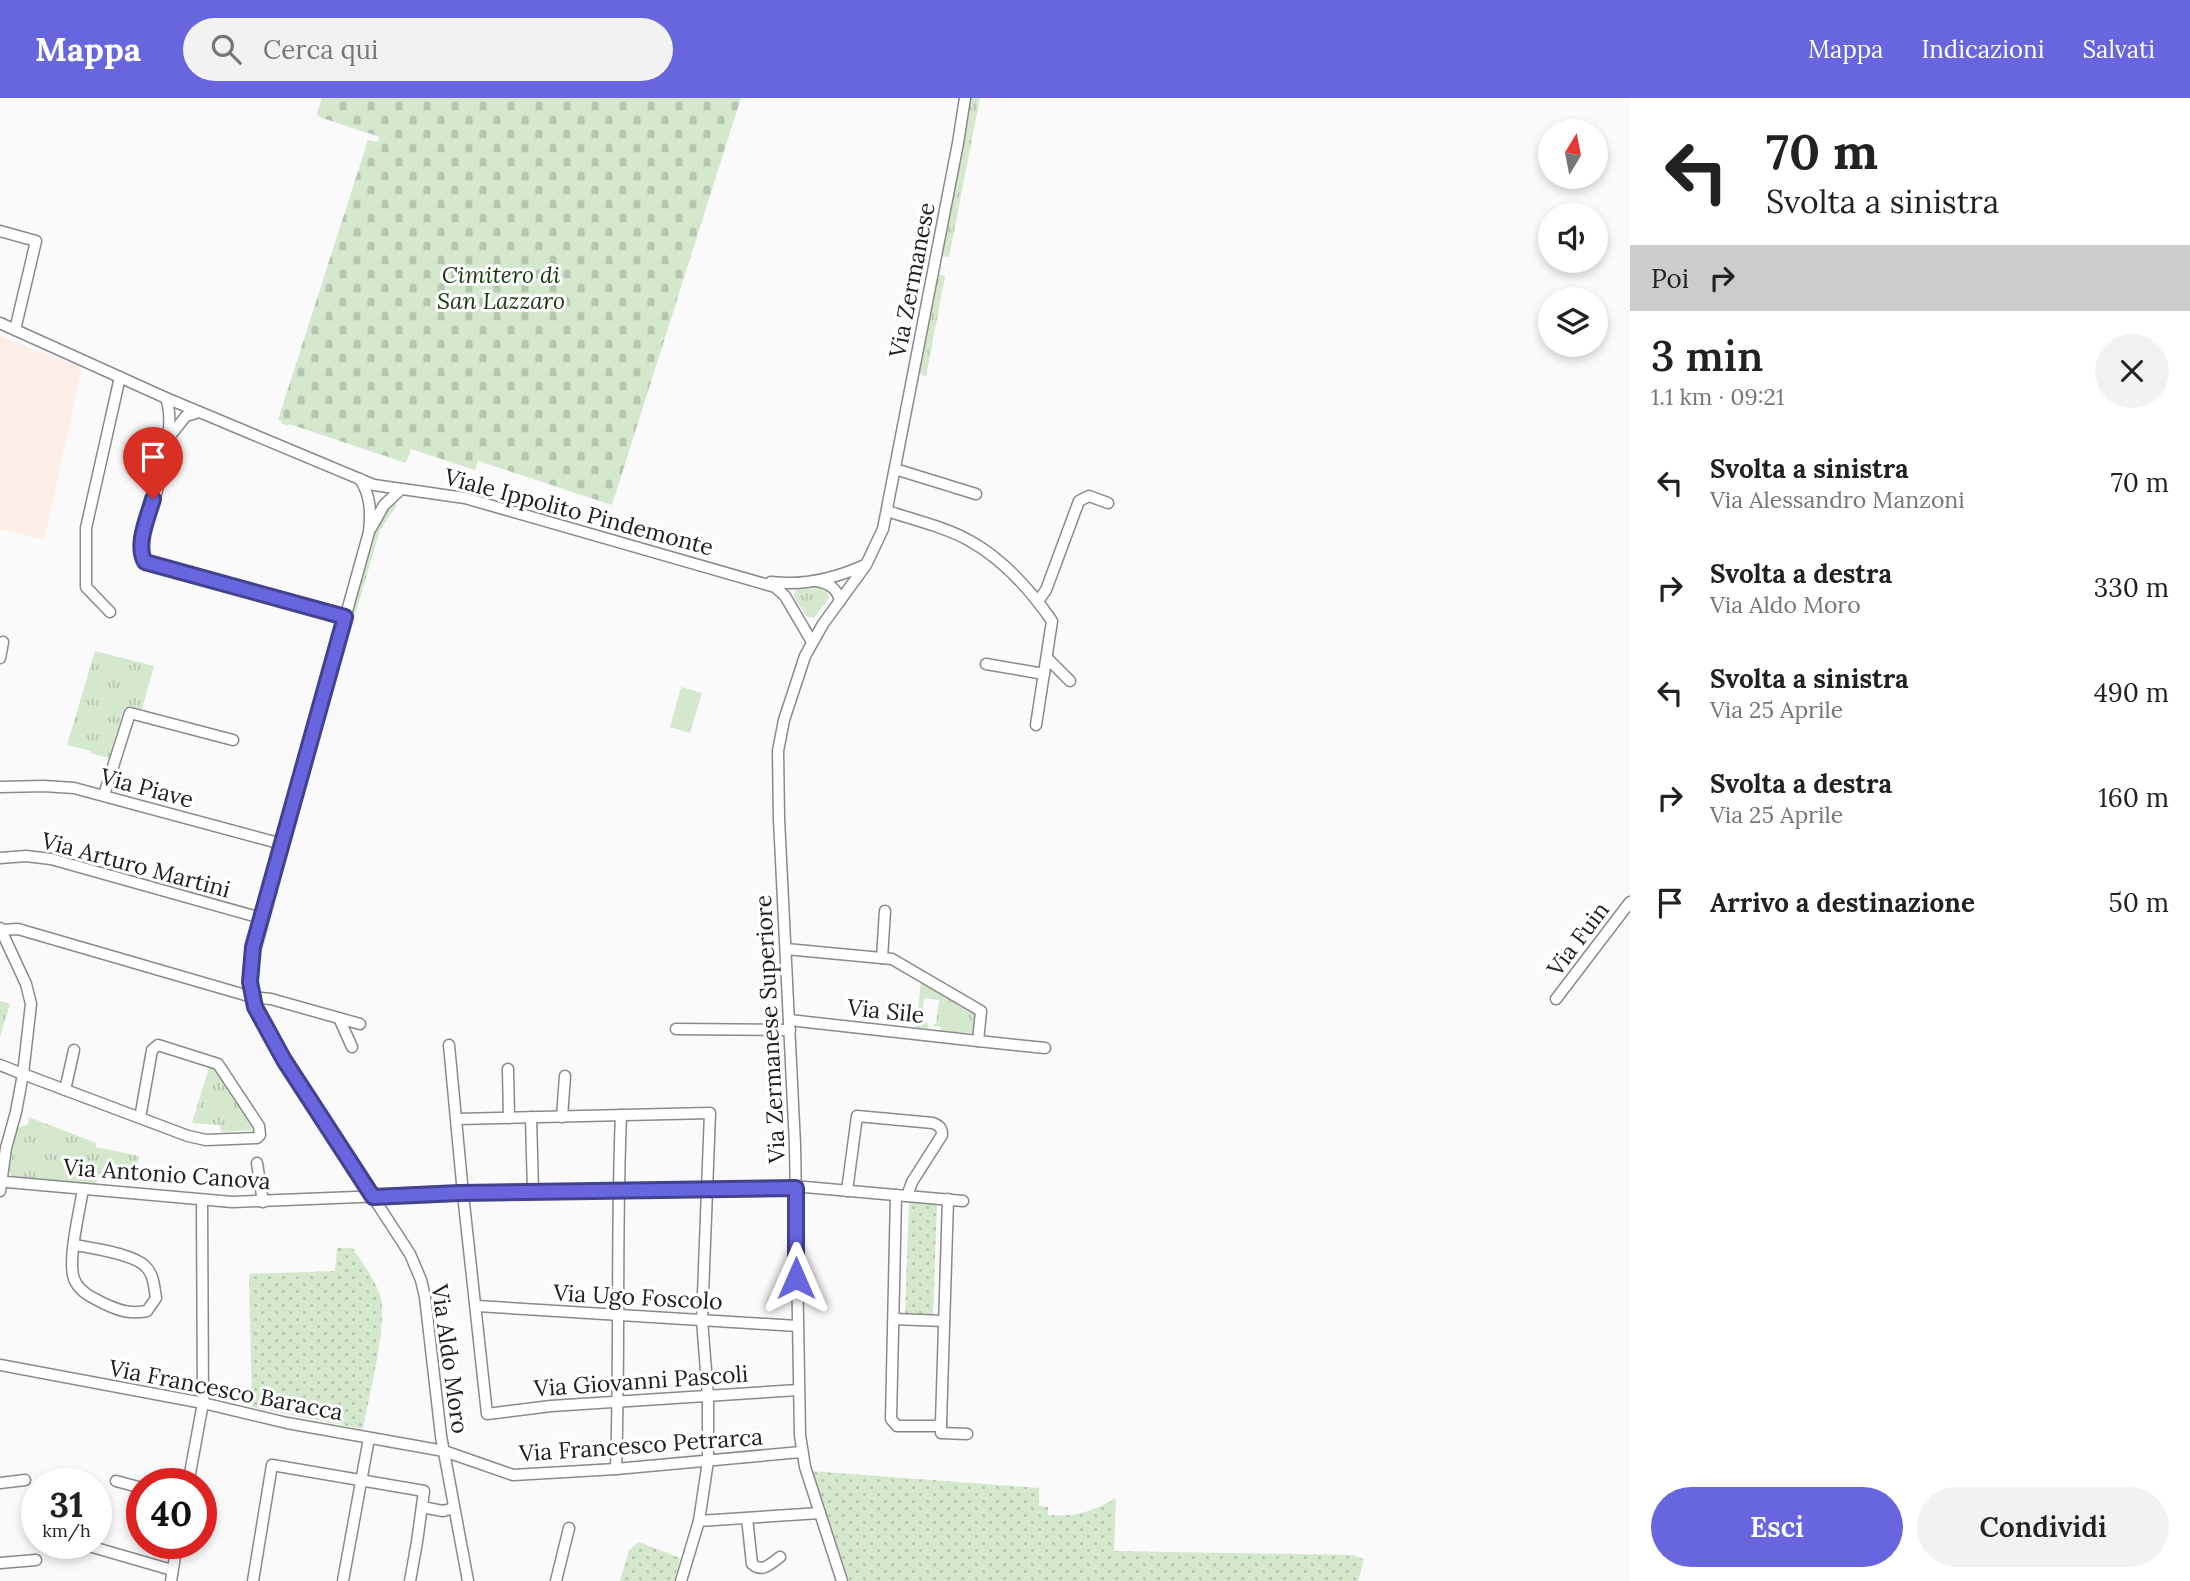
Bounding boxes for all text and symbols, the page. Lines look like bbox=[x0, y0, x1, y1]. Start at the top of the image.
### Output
search box bbox=[183, 18, 673, 81]
text: Mappa bbox=[35, 28, 141, 70]
icon: search bbox=[207, 30, 245, 68]
text: Cerca qui bbox=[263, 33, 378, 66]
text: Mappa bbox=[1808, 34, 1883, 65]
text: Indicazioni bbox=[1921, 34, 2044, 65]
text: Salvati bbox=[2082, 34, 2155, 65]
north arrow bbox=[1538, 119, 1608, 189]
map controls bbox=[1538, 119, 1608, 357]
text: 70 m bbox=[1766, 120, 1878, 182]
icon: left bbox=[1651, 126, 1742, 217]
text: Svolta a sinistra bbox=[1766, 181, 1999, 222]
street label: Via Zermanese bbox=[882, 200, 941, 361]
button: sound bbox=[1538, 203, 1608, 273]
icon: right bbox=[1703, 259, 1741, 297]
park label: Cimitero di San Lazzaro bbox=[437, 260, 565, 315]
text: Poi bbox=[1651, 262, 1689, 295]
button: layers bbox=[1538, 287, 1608, 357]
text: 3 min bbox=[1651, 329, 1763, 383]
button: close bbox=[2095, 334, 2169, 408]
text: 1.1 km · 09:21 bbox=[1651, 382, 1784, 411]
pin bbox=[123, 427, 183, 499]
icon: arrive bbox=[134, 438, 172, 476]
text: Svolta a sinistra bbox=[1710, 452, 1909, 485]
street label: Viale Ippolito Pindemonte bbox=[441, 461, 717, 561]
icon: left bbox=[1651, 464, 1689, 502]
text: 70 m bbox=[2111, 466, 2169, 499]
text: Via Alessandro Manzoni bbox=[1710, 485, 1965, 514]
text: Svolta a destra bbox=[1710, 557, 1892, 590]
icon: right bbox=[1651, 569, 1689, 607]
text: 330 m bbox=[2094, 571, 2169, 604]
text: Via Aldo Moro bbox=[1710, 590, 1861, 619]
text: Svolta a sinistra bbox=[1710, 662, 1909, 695]
icon: left bbox=[1651, 674, 1689, 712]
text: 490 m bbox=[2094, 676, 2169, 709]
text: Via 25 Aprile bbox=[1710, 695, 1843, 724]
street label: Via Piave bbox=[97, 761, 197, 814]
text: Svolta a destra bbox=[1710, 767, 1892, 800]
icon: right bbox=[1651, 779, 1689, 817]
text: 160 m bbox=[2098, 781, 2169, 814]
text: Via 25 Aprile bbox=[1710, 800, 1843, 829]
street label: Via Arturo Martini bbox=[38, 825, 234, 904]
icon: arrive bbox=[1651, 884, 1689, 922]
text: Arrivo a destinazione bbox=[1710, 886, 1975, 919]
text: 50 m bbox=[2109, 886, 2169, 919]
street label: Via Zermanese Superiore bbox=[748, 894, 791, 1165]
street label: Via Fuin bbox=[1540, 896, 1615, 982]
street label: Via Sile bbox=[845, 992, 926, 1029]
street label: Via Antonio Canova bbox=[61, 1152, 272, 1195]
position arrow bbox=[759, 1241, 833, 1315]
street label: Via Ugo Foscolo bbox=[552, 1278, 723, 1315]
street label: Via Aldo Moro bbox=[426, 1281, 475, 1436]
street label: Via Francesco Baracca bbox=[106, 1352, 346, 1426]
street label: Via Giovanni Pascoli bbox=[532, 1359, 749, 1403]
street label: Via Francesco Petrarca bbox=[517, 1422, 764, 1468]
speed limit sign: 40 bbox=[126, 1468, 217, 1559]
text: 31 bbox=[50, 1482, 83, 1527]
button: Esci bbox=[1651, 1487, 1903, 1567]
button: Condividi bbox=[1917, 1487, 2169, 1567]
text: km/h bbox=[42, 1519, 91, 1542]

